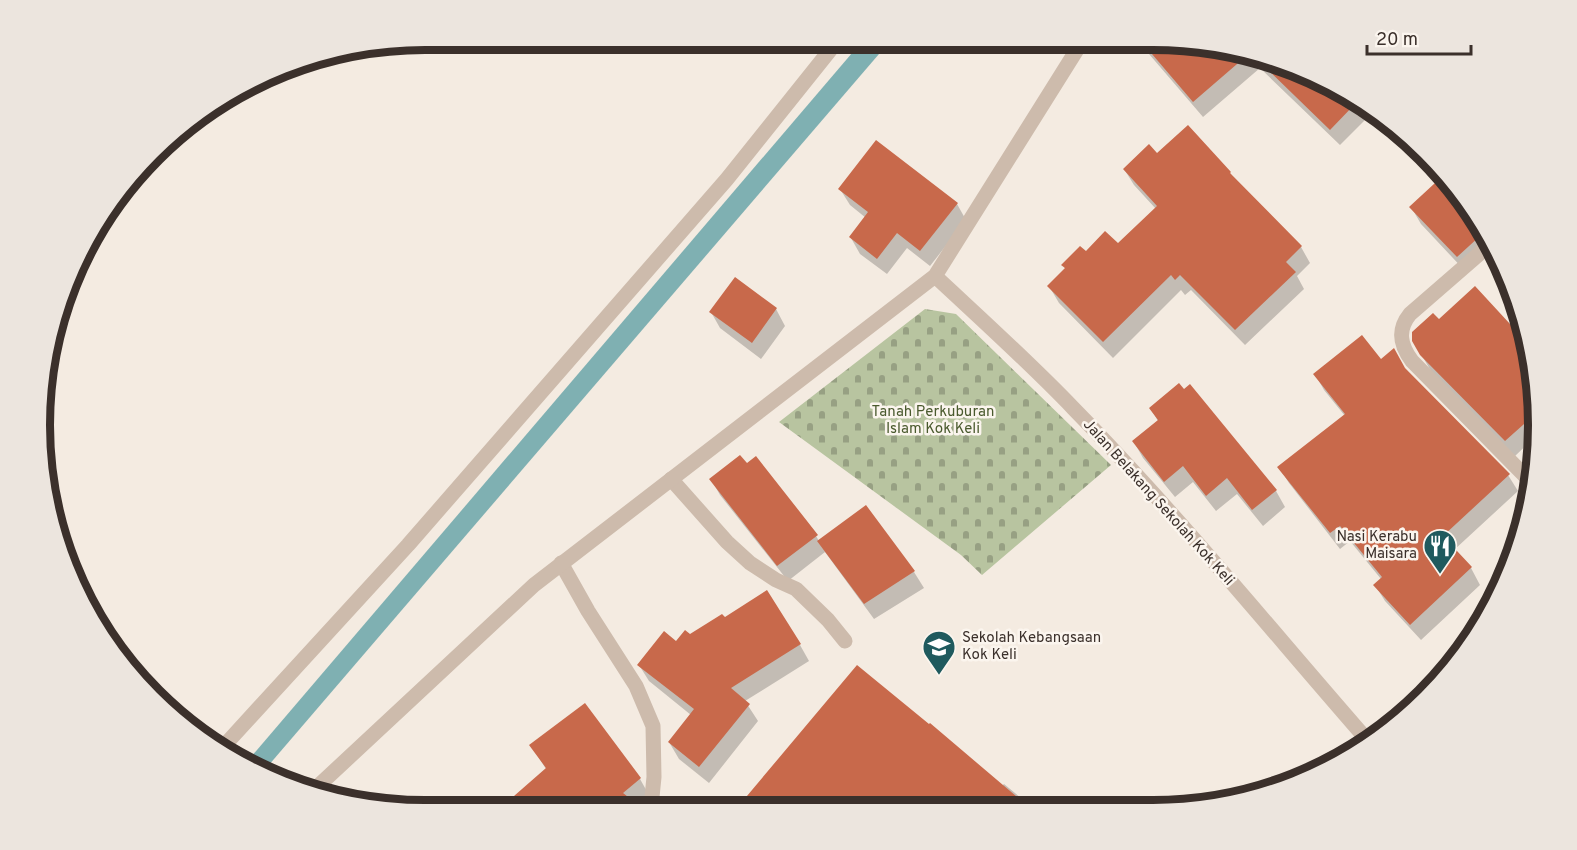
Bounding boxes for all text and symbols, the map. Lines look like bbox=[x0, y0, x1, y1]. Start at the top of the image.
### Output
scale bar bbox=[1367, 18, 1470, 56]
text: 20 m bbox=[1376, 29, 1418, 52]
park label: Tanah Perkuburan Islam Kok Keli bbox=[872, 403, 994, 439]
street label: Jalan Belakang Sekolah Kok Keli bbox=[1078, 416, 1238, 590]
place label: Nasi Kerabu Maisara bbox=[1337, 528, 1417, 564]
restaurant icon: Nasi Kerabu Maisara bbox=[1422, 528, 1458, 575]
school or university icon: Sekolah Kebangsaan Kok Keli bbox=[921, 629, 957, 676]
place label: Sekolah Kebangsaan Kok Keli bbox=[962, 629, 1101, 665]

